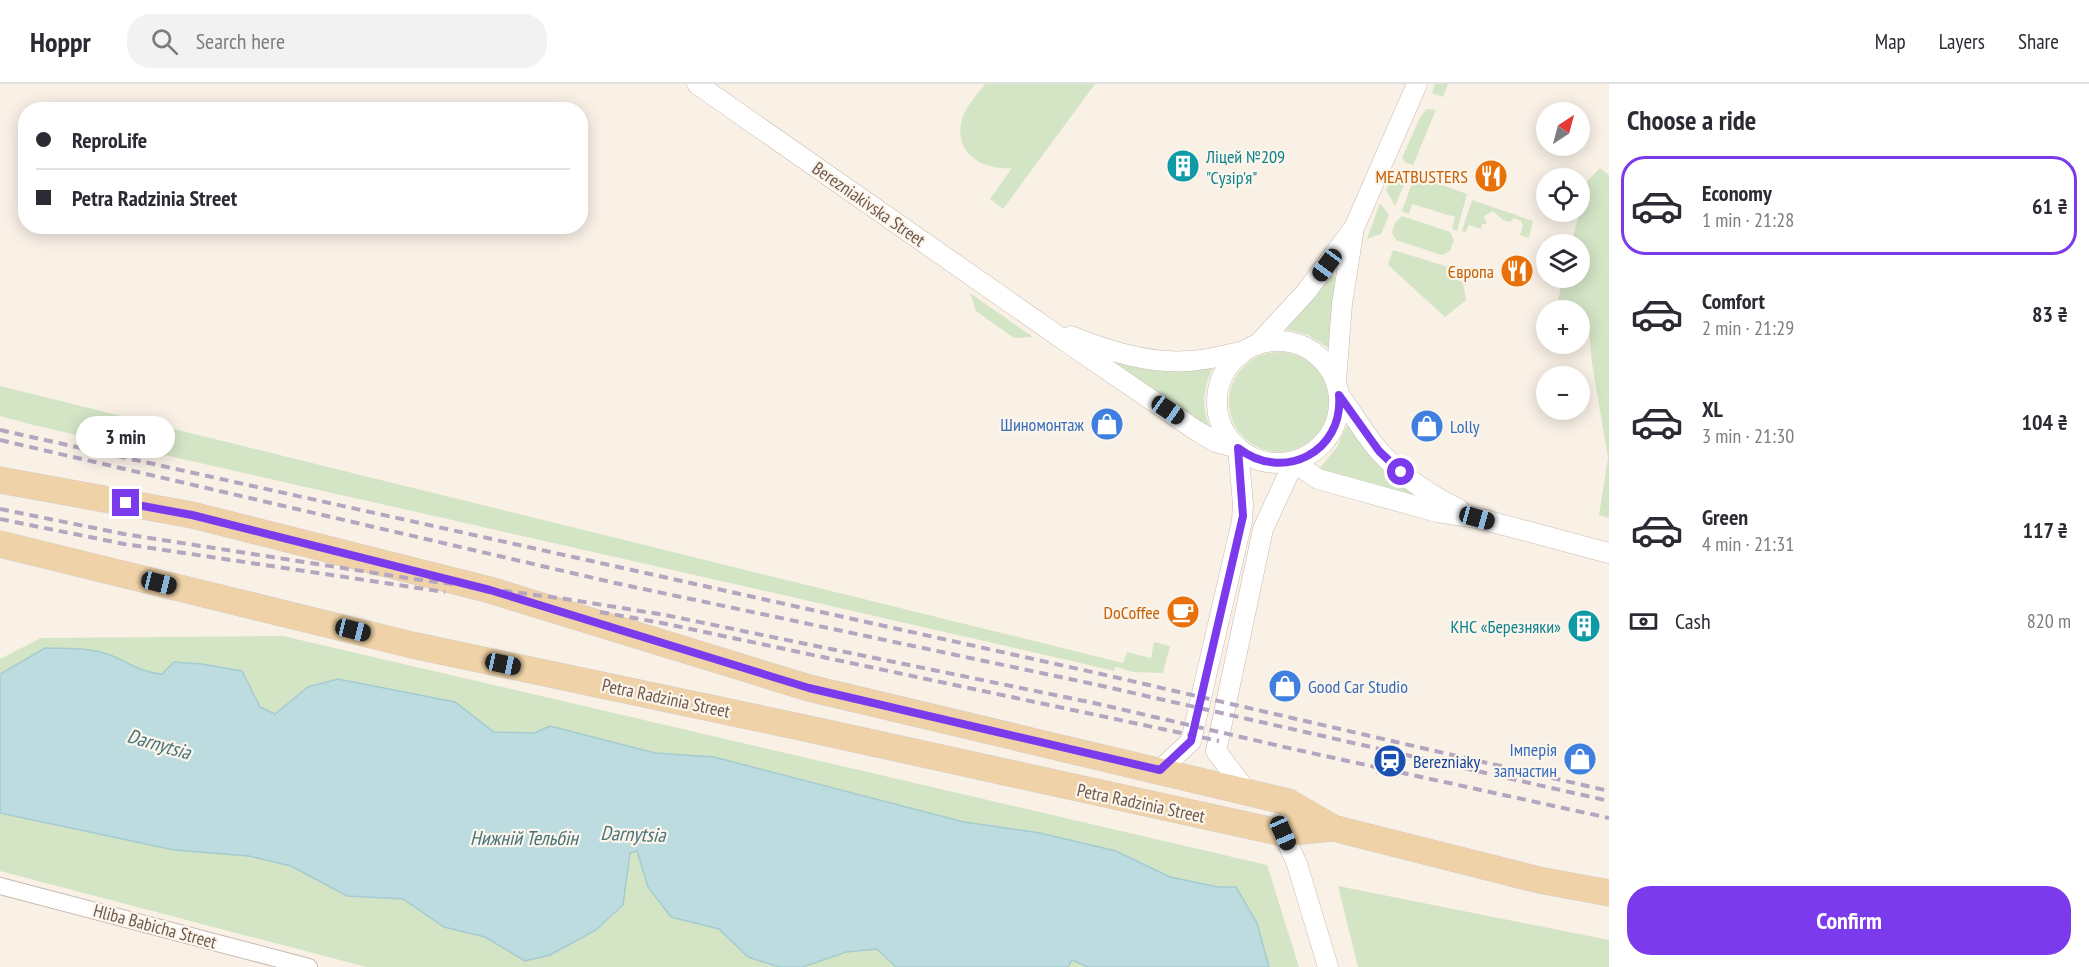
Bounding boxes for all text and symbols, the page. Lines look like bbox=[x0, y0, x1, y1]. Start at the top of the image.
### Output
search box bbox=[127, 14, 547, 68]
text: Hoppr bbox=[30, 23, 91, 60]
icon: search bbox=[148, 25, 181, 58]
text: Search here bbox=[196, 27, 285, 55]
text: Map bbox=[1875, 28, 1906, 55]
text: Layers bbox=[1939, 28, 1985, 55]
text: Share bbox=[2018, 28, 2059, 55]
north arrow bbox=[1536, 102, 1590, 156]
map controls bbox=[1536, 102, 1590, 420]
text: Choose a ride bbox=[1627, 103, 1756, 137]
text: ReproLife bbox=[72, 126, 147, 154]
place label: Ліцей №209 "Сузір'я" bbox=[1205, 145, 1285, 189]
building icon: Ліцей №209 "Сузір'я" bbox=[1165, 148, 1201, 184]
street label: Berezniakivska Street bbox=[808, 156, 930, 252]
restaurant icon: MEATBUSTERS bbox=[1473, 158, 1509, 194]
place label: MEATBUSTERS bbox=[1376, 165, 1468, 188]
button: locate bbox=[1536, 168, 1590, 222]
icon: car bbox=[1630, 179, 1684, 233]
text: Economy bbox=[1702, 179, 1772, 207]
text: Petra Radzinia Street bbox=[72, 184, 237, 212]
text: 61 ₴ bbox=[2032, 192, 2068, 220]
text: 1 min · 21:28 bbox=[1702, 207, 1794, 233]
button: layers bbox=[1536, 234, 1590, 288]
car bbox=[1309, 245, 1345, 285]
restaurant icon: Європа bbox=[1499, 253, 1535, 289]
place label: Європа bbox=[1448, 260, 1494, 283]
icon: car bbox=[1630, 287, 1684, 341]
text: Comfort bbox=[1702, 287, 1765, 315]
button: + bbox=[1536, 300, 1590, 354]
text: 83 ₴ bbox=[2032, 300, 2068, 328]
text: 2 min · 21:29 bbox=[1702, 315, 1794, 341]
button: − bbox=[1536, 366, 1590, 420]
car bbox=[1148, 392, 1188, 428]
icon: car bbox=[1630, 395, 1684, 449]
text: XL bbox=[1702, 395, 1723, 423]
shop icon: Шиномонтаж bbox=[1089, 406, 1125, 442]
shop icon: Lolly bbox=[1409, 408, 1445, 444]
text: 104 ₴ bbox=[2021, 408, 2068, 436]
place label: Шиномонтаж bbox=[1000, 413, 1084, 436]
place label: Lolly bbox=[1450, 415, 1480, 438]
callout: 3 min bbox=[76, 416, 176, 458]
text: 3 min · 21:30 bbox=[1702, 423, 1794, 449]
text: 3 min bbox=[105, 424, 146, 450]
route start bbox=[1387, 458, 1414, 485]
route end bbox=[112, 489, 139, 516]
icon: car bbox=[1630, 503, 1684, 557]
text: Green bbox=[1702, 503, 1748, 531]
car bbox=[1457, 504, 1497, 532]
text: 117 ₴ bbox=[2022, 516, 2068, 544]
text: 4 min · 21:31 bbox=[1702, 531, 1794, 557]
car bbox=[139, 570, 179, 596]
cafe icon: DoCoffee bbox=[1165, 594, 1201, 630]
place label: DoCoffee bbox=[1104, 601, 1160, 624]
icon: cash bbox=[1627, 605, 1660, 638]
text: Cash bbox=[1675, 607, 1711, 635]
building icon: КНС «Березняки» bbox=[1566, 608, 1602, 644]
text: 820 m bbox=[2027, 608, 2071, 634]
place label: КНС «Березняки» bbox=[1450, 615, 1561, 638]
car bbox=[333, 617, 373, 643]
car bbox=[484, 651, 522, 677]
shop icon: Good Car Studio bbox=[1267, 668, 1303, 704]
street label: Petra Radzinia Street bbox=[600, 673, 732, 723]
place label: Good Car Studio bbox=[1308, 675, 1408, 698]
water label: Darnytsia bbox=[124, 723, 195, 766]
place label: Імперія запчастин bbox=[1494, 738, 1557, 782]
shop icon: Імперія запчастин bbox=[1562, 741, 1598, 777]
station icon: Berezniaky bbox=[1372, 743, 1408, 779]
place label: Berezniaky bbox=[1413, 750, 1481, 773]
street label: Petra Radzinia Street bbox=[1075, 778, 1207, 828]
car bbox=[1267, 813, 1299, 853]
water label: Darnytsia bbox=[600, 820, 667, 848]
water label: Нижній Тельбін bbox=[470, 825, 580, 851]
button: Confirm bbox=[1627, 886, 2071, 955]
street label: Hliba Babicha Street bbox=[91, 899, 219, 954]

